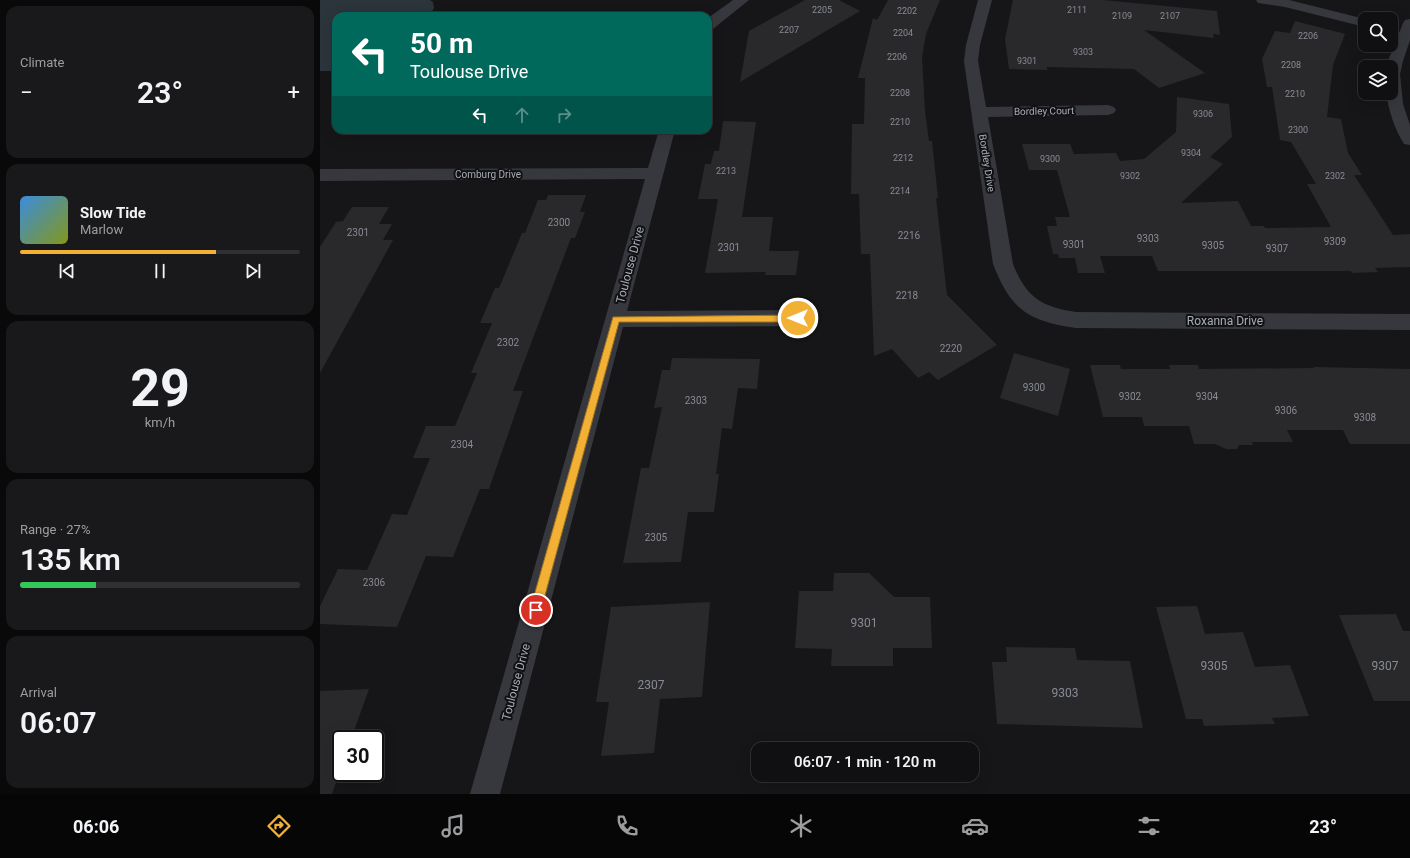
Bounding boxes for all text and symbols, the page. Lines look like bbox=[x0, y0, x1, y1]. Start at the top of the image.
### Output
house number: 2205 bbox=[812, 5, 832, 15]
house number: 2111 bbox=[1067, 5, 1087, 15]
house number: 2202 bbox=[897, 6, 917, 16]
house number: 2109 bbox=[1112, 11, 1132, 21]
house number: 2107 bbox=[1160, 11, 1180, 21]
map controls bbox=[1358, 12, 1398, 100]
button: search bbox=[1358, 12, 1398, 52]
house number: 2207 bbox=[779, 25, 799, 35]
text: 50 m bbox=[410, 27, 473, 60]
icon: left bbox=[344, 28, 396, 80]
house number: 2204 bbox=[893, 28, 913, 38]
house number: 2206 bbox=[1298, 31, 1318, 41]
house number: 9303 bbox=[1073, 47, 1093, 57]
house number: 2206 bbox=[887, 52, 907, 62]
text: Climate bbox=[20, 55, 64, 70]
house number: 9301 bbox=[1017, 56, 1037, 66]
house number: 2208 bbox=[1281, 60, 1301, 70]
button: layers bbox=[1358, 60, 1398, 100]
text: Toulouse Drive bbox=[410, 61, 528, 82]
text: 23° bbox=[137, 75, 183, 110]
text: − bbox=[20, 80, 33, 105]
text: + bbox=[288, 80, 300, 105]
house number: 2208 bbox=[890, 88, 910, 98]
house number: 2210 bbox=[1285, 89, 1305, 99]
icon: left bbox=[469, 104, 491, 126]
icon: ahead bbox=[511, 104, 533, 126]
icon: right bbox=[553, 104, 575, 126]
street label: Bordley Court bbox=[1014, 105, 1074, 117]
house number: 9306 bbox=[1193, 109, 1213, 119]
house number: 2210 bbox=[890, 117, 910, 127]
house number: 2300 bbox=[1288, 125, 1308, 135]
street label: Bordley Drive bbox=[977, 133, 997, 193]
house number: 9304 bbox=[1181, 148, 1201, 158]
house number: 2212 bbox=[893, 153, 913, 163]
house number: 9300 bbox=[1040, 154, 1060, 164]
house number: 2213 bbox=[716, 166, 736, 176]
street label: Comburg Drive bbox=[455, 169, 521, 180]
house number: 9302 bbox=[1120, 171, 1140, 181]
house number: 2302 bbox=[1325, 171, 1345, 181]
house number: 2214 bbox=[890, 186, 910, 196]
text: Slow Tide bbox=[80, 204, 146, 222]
house number: 2300 bbox=[548, 217, 571, 228]
text: Marlow bbox=[80, 222, 123, 237]
street label: Toulouse Drive bbox=[613, 225, 647, 305]
house number: 2301 bbox=[347, 227, 369, 238]
house number: 2216 bbox=[898, 230, 921, 241]
house number: 9303 bbox=[1137, 233, 1159, 244]
house number: 9309 bbox=[1324, 236, 1346, 247]
house number: 9301 bbox=[1063, 239, 1085, 250]
house number: 9305 bbox=[1202, 240, 1225, 251]
house number: 2301 bbox=[718, 242, 740, 253]
house number: 9307 bbox=[1266, 243, 1289, 254]
icon: previous bbox=[56, 260, 78, 282]
icon: pause bbox=[149, 260, 171, 282]
icon: next bbox=[242, 260, 264, 282]
house number: 2218 bbox=[896, 290, 919, 301]
position arrow bbox=[777, 297, 819, 339]
street label: Roxanna Drive bbox=[1187, 314, 1263, 328]
house number: 2302 bbox=[497, 337, 520, 348]
house number: 2220 bbox=[940, 343, 963, 354]
text: 29 bbox=[130, 358, 190, 419]
house number: 9300 bbox=[1023, 382, 1046, 393]
house number: 9302 bbox=[1119, 391, 1142, 402]
house number: 9304 bbox=[1196, 391, 1219, 402]
house number: 2303 bbox=[685, 395, 707, 406]
house number: 9306 bbox=[1275, 405, 1298, 416]
house number: 9308 bbox=[1354, 412, 1377, 423]
text: km/h bbox=[145, 415, 175, 430]
house number: 2304 bbox=[451, 439, 474, 450]
text: Range · 27% bbox=[20, 522, 90, 537]
house number: 2305 bbox=[645, 532, 668, 543]
text: 135 km bbox=[20, 542, 121, 577]
house number: 2306 bbox=[363, 577, 386, 588]
pin bbox=[519, 593, 553, 627]
icon: arrive bbox=[525, 599, 547, 621]
house number: 9301 bbox=[851, 616, 877, 630]
street label: Toulouse Drive bbox=[499, 642, 533, 722]
house number: 9305 bbox=[1201, 659, 1228, 673]
house number: 9307 bbox=[1372, 659, 1399, 673]
house number: 2307 bbox=[638, 678, 665, 692]
text: Arrival bbox=[20, 685, 57, 700]
house number: 9303 bbox=[1052, 686, 1078, 700]
text: 06:07 bbox=[20, 705, 97, 740]
speed limit sign: 30 bbox=[332, 730, 384, 782]
text: 06:07 · 1 min · 120 m bbox=[794, 753, 936, 771]
icon: directions bbox=[265, 812, 293, 840]
icon: music bbox=[439, 812, 467, 840]
icon: phone bbox=[613, 812, 641, 840]
icon: climate bbox=[787, 812, 815, 840]
icon: car bbox=[961, 812, 989, 840]
icon: filters bbox=[1135, 812, 1163, 840]
text: 06:06 bbox=[73, 816, 119, 837]
text: 23° bbox=[1309, 816, 1337, 837]

